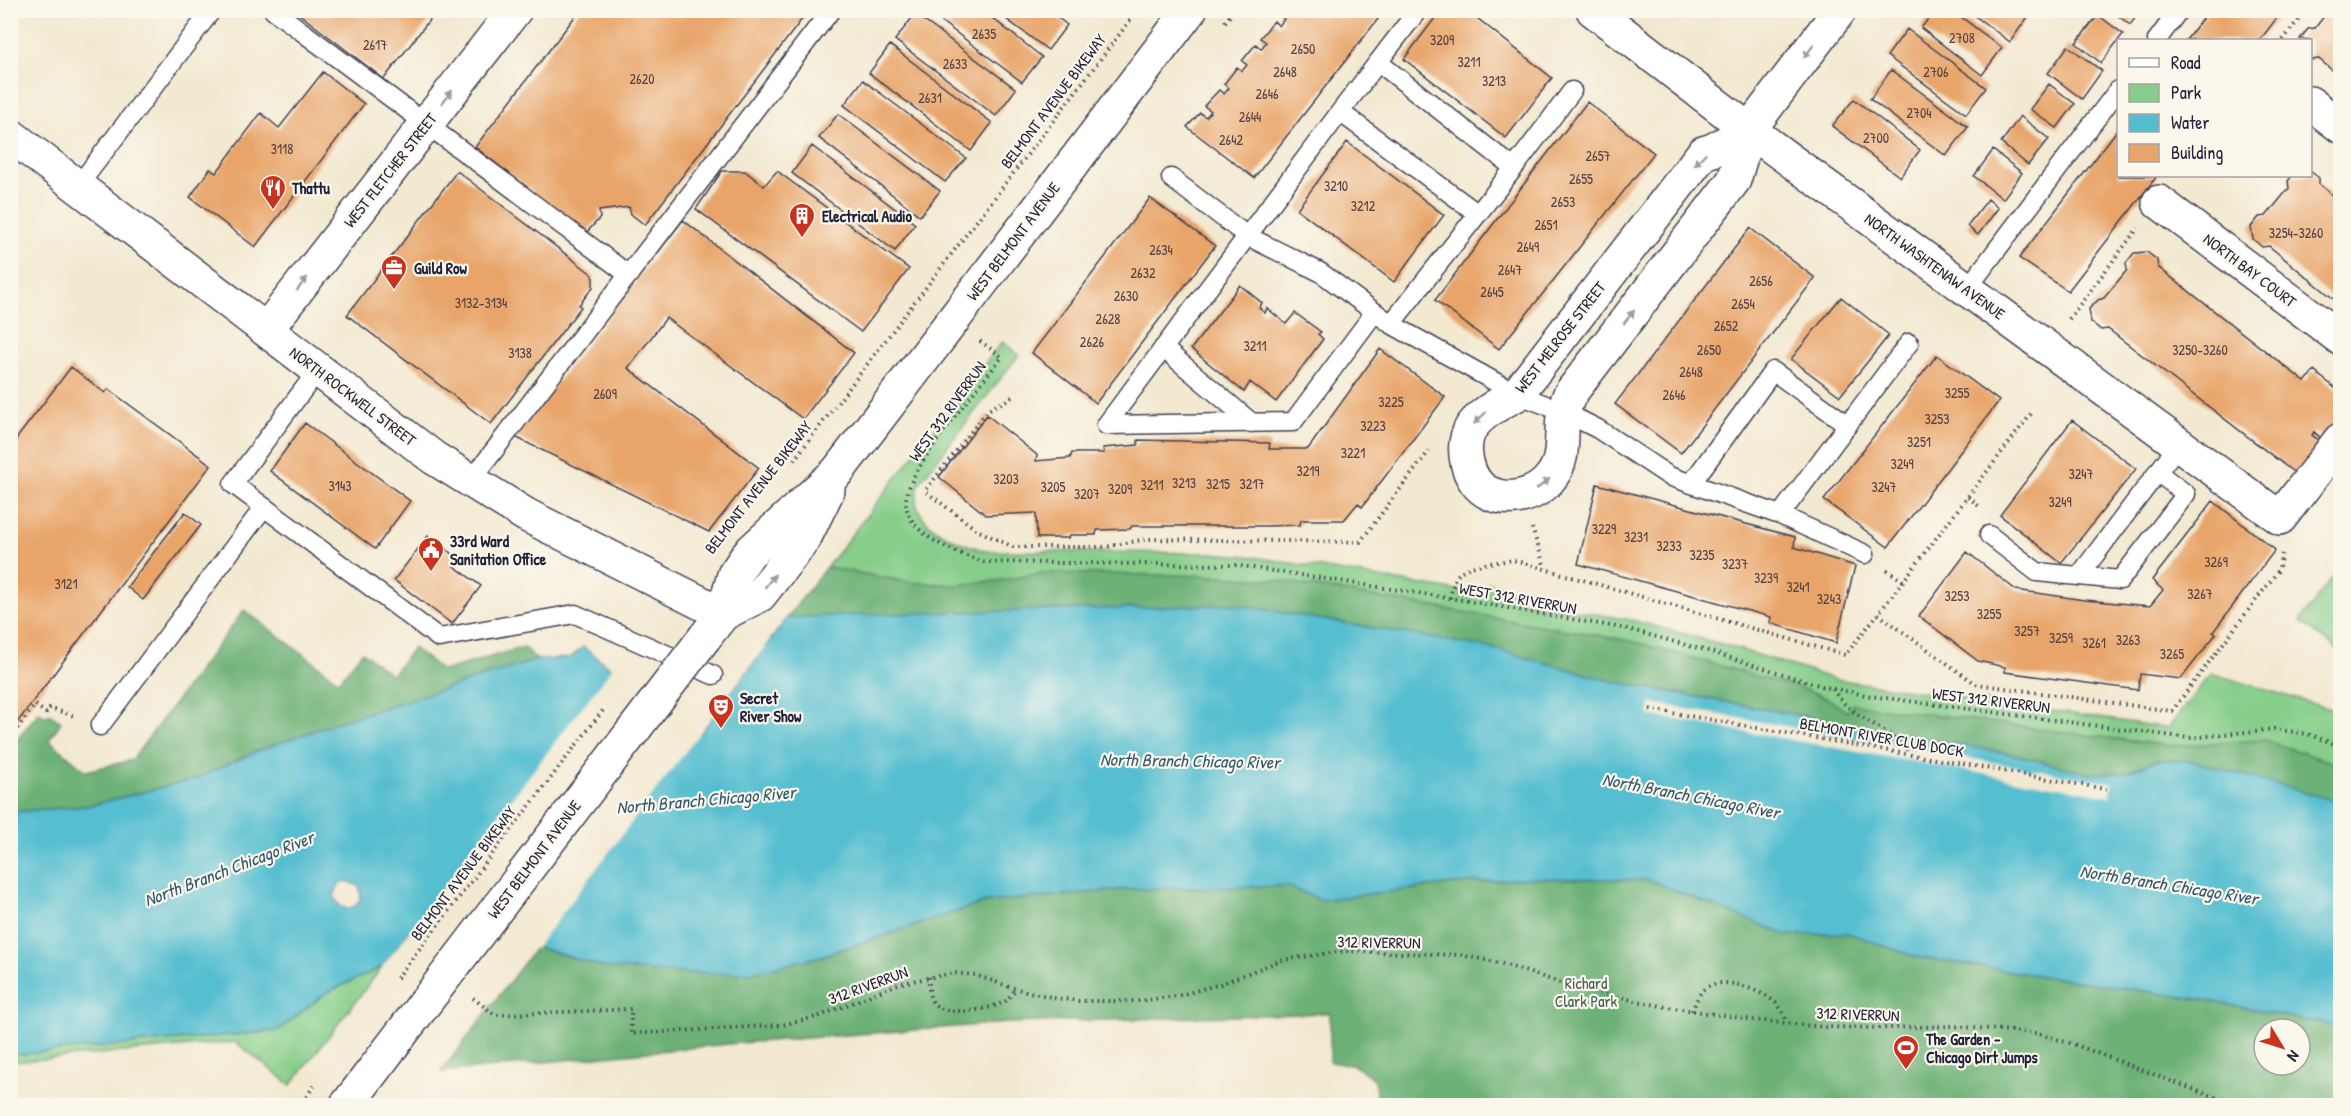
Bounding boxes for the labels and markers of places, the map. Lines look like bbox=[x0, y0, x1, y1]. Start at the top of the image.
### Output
restaurant icon: Thattu bbox=[258, 173, 288, 211]
place label: Thattu bbox=[291, 177, 330, 199]
building icon: Electrical Audio bbox=[787, 201, 817, 239]
place label: Electrical Audio bbox=[822, 205, 913, 227]
office icon: Guild Row bbox=[379, 253, 409, 291]
place label: Guild Row bbox=[414, 257, 468, 279]
place label: 33rd Ward Sanitation Office bbox=[450, 530, 547, 570]
public building icon: 33rd Ward Sanitation Office bbox=[416, 535, 446, 573]
place label: Secret River Show bbox=[740, 687, 802, 727]
theatre icon: Secret River Show bbox=[706, 692, 736, 730]
place label: The Garden - Chicago Dirt Jumps bbox=[1925, 1028, 2038, 1069]
sports icon: The Garden - Chicago Dirt Jumps bbox=[1891, 1033, 1921, 1071]

